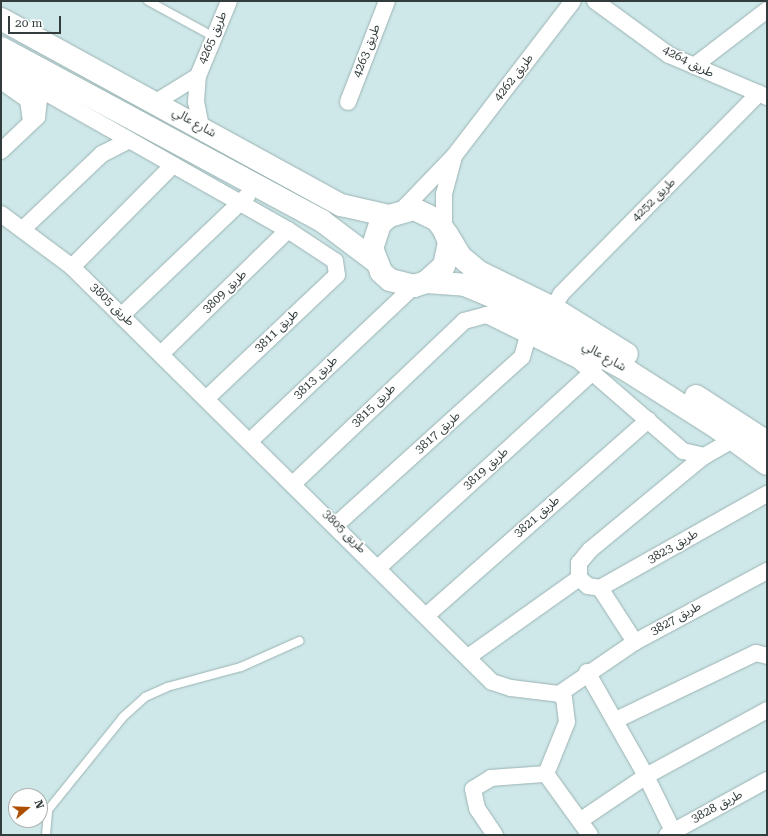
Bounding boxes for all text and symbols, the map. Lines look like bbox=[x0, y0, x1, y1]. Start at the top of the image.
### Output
scale bar bbox=[10, 8, 63, 34]
street label: طريق 4265 bbox=[195, 10, 231, 66]
text: 20 m bbox=[15, 16, 42, 30]
street label: طريق 4263 bbox=[350, 22, 384, 80]
street label: طريق 4264 bbox=[660, 43, 716, 81]
street label: طريق 4262 bbox=[491, 52, 537, 104]
street label: شارع عالي bbox=[170, 105, 218, 141]
street label: طريق 4252 bbox=[629, 175, 679, 225]
street label: طريق 3809 bbox=[200, 267, 250, 317]
street label: طريق 3805 bbox=[87, 280, 137, 330]
street label: طريق 3811 bbox=[252, 306, 302, 356]
street label: شارع عالي bbox=[580, 339, 628, 375]
street label: طريق 3813 bbox=[291, 353, 341, 403]
street label: طريق 3815 bbox=[349, 381, 399, 431]
street label: طريق 3817 bbox=[412, 409, 464, 457]
street label: طريق 3819 bbox=[460, 445, 512, 493]
street label: طريق 3821 bbox=[511, 493, 563, 541]
street label: طريق 3805 bbox=[319, 507, 369, 557]
street label: طريق 3823 bbox=[645, 527, 701, 567]
street label: طريق 3827 bbox=[648, 599, 704, 639]
north arrow bbox=[8, 788, 48, 828]
street label: طريق 3828 bbox=[689, 788, 745, 826]
text: N bbox=[31, 798, 46, 810]

